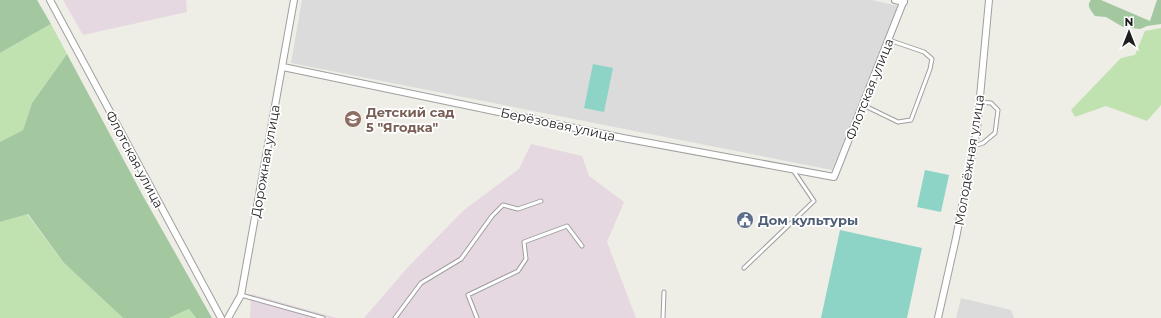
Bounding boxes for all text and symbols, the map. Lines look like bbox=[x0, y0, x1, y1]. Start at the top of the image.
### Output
north arrow bbox=[1109, 12, 1149, 52]
text: N bbox=[1125, 15, 1133, 29]
street label: Флотская улица bbox=[841, 36, 897, 142]
street label: Молодёжная улица bbox=[951, 93, 987, 227]
street label: Дорожная улица bbox=[247, 103, 283, 219]
place label: Детский сад 5 "Ягодка" bbox=[366, 104, 454, 135]
street label: Берёзовая улица bbox=[499, 104, 617, 144]
street label: Флотская улица bbox=[103, 108, 167, 210]
school or university icon: Детский сад 5 "Ягодка" bbox=[343, 109, 363, 129]
public building icon: Дом культуры bbox=[735, 210, 755, 230]
place label: Дом культуры bbox=[758, 212, 858, 228]

